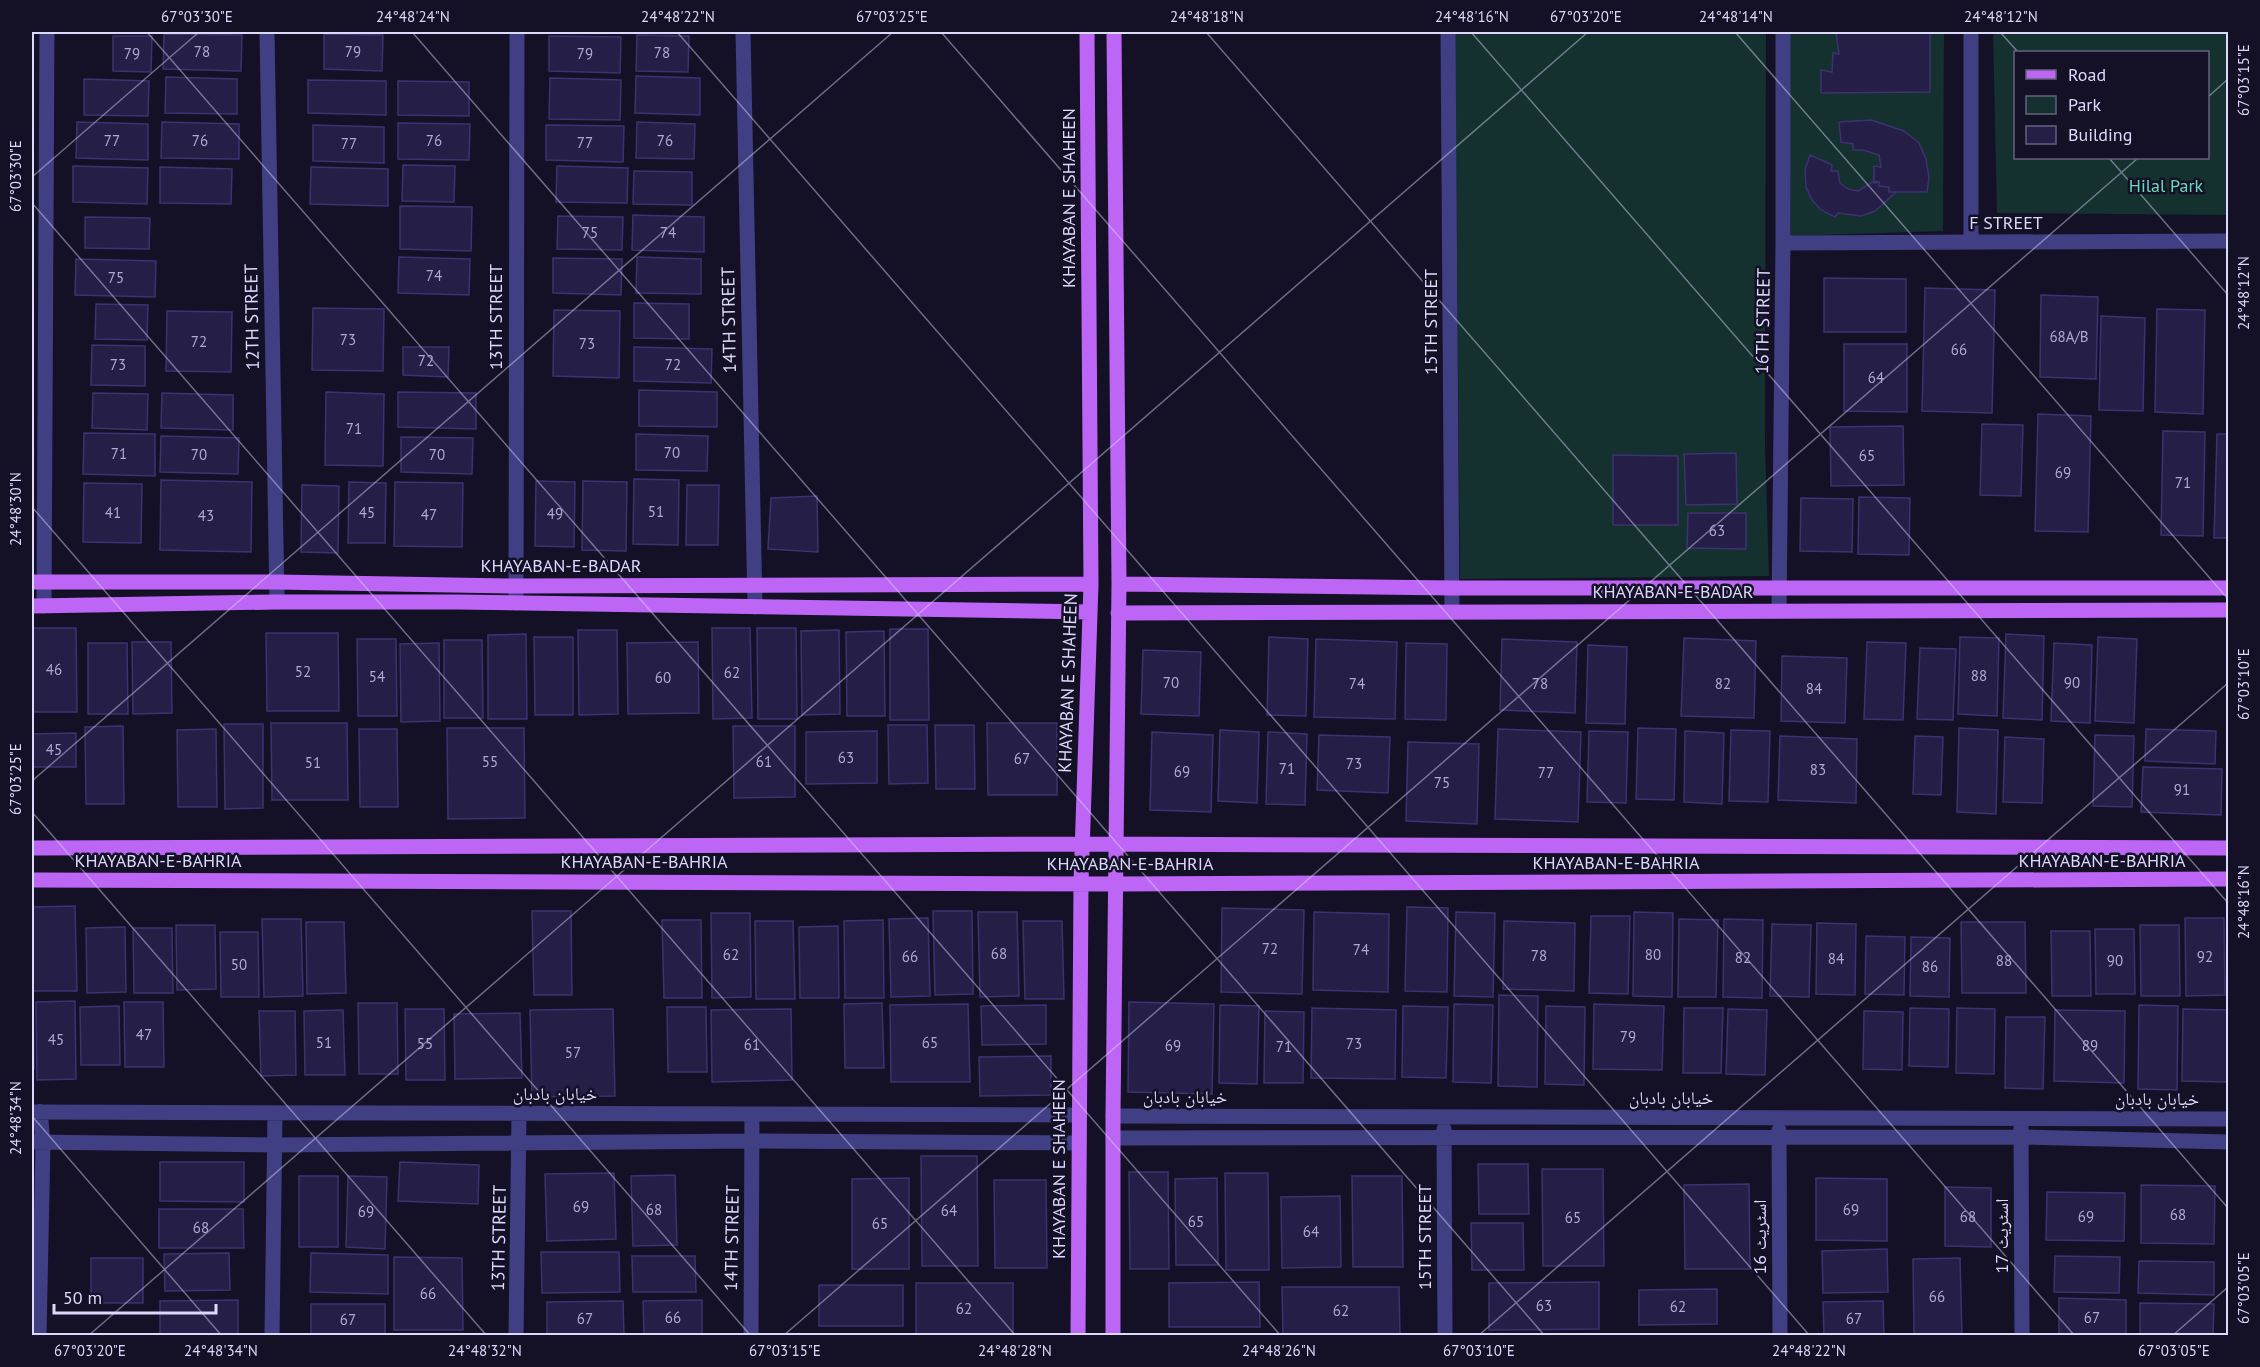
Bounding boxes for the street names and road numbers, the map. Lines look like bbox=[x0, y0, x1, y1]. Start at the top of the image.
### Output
street label: KHAYABAN E SHAHEEN bbox=[1057, 108, 1080, 288]
street label: F STREET bbox=[1969, 211, 2043, 234]
street label: 12TH STREET bbox=[239, 264, 264, 370]
street label: 13TH STREET bbox=[484, 264, 507, 370]
street label: 14TH STREET bbox=[716, 267, 741, 373]
street label: 16TH STREET bbox=[1750, 268, 1775, 374]
street label: 15TH STREET bbox=[1419, 269, 1442, 375]
street label: KHAYABAN-E-BADAR bbox=[480, 554, 642, 577]
street label: KHAYABAN-E-BADAR bbox=[1592, 580, 1754, 603]
street label: KHAYABAN E SHAHEEN bbox=[1053, 593, 1082, 773]
street label: KHAYABAN-E-BAHRIA bbox=[74, 849, 242, 872]
street label: KHAYABAN-E-BAHRIA bbox=[2018, 849, 2186, 872]
street label: KHAYABAN-E-BAHRIA bbox=[560, 850, 728, 873]
street label: KHAYABAN-E-BAHRIA bbox=[1532, 851, 1700, 874]
street label: KHAYABAN-E-BAHRIA bbox=[1046, 852, 1214, 875]
street label: KHAYABAN E SHAHEEN bbox=[1047, 1079, 1070, 1259]
street label: خیابان بادبان bbox=[513, 1082, 597, 1105]
street label: خیابان بادبان bbox=[1143, 1085, 1227, 1108]
street label: خیابان بادبان bbox=[1629, 1086, 1713, 1109]
street label: خیابان بادبان bbox=[2115, 1087, 2199, 1110]
street label: 15TH STREET bbox=[1413, 1184, 1436, 1290]
street label: 13TH STREET bbox=[486, 1185, 511, 1291]
street label: 14TH STREET bbox=[719, 1185, 744, 1291]
street label: اسٹریٹ 17 bbox=[1990, 1198, 2013, 1274]
street label: اسٹریٹ 16 bbox=[1748, 1199, 1771, 1275]

